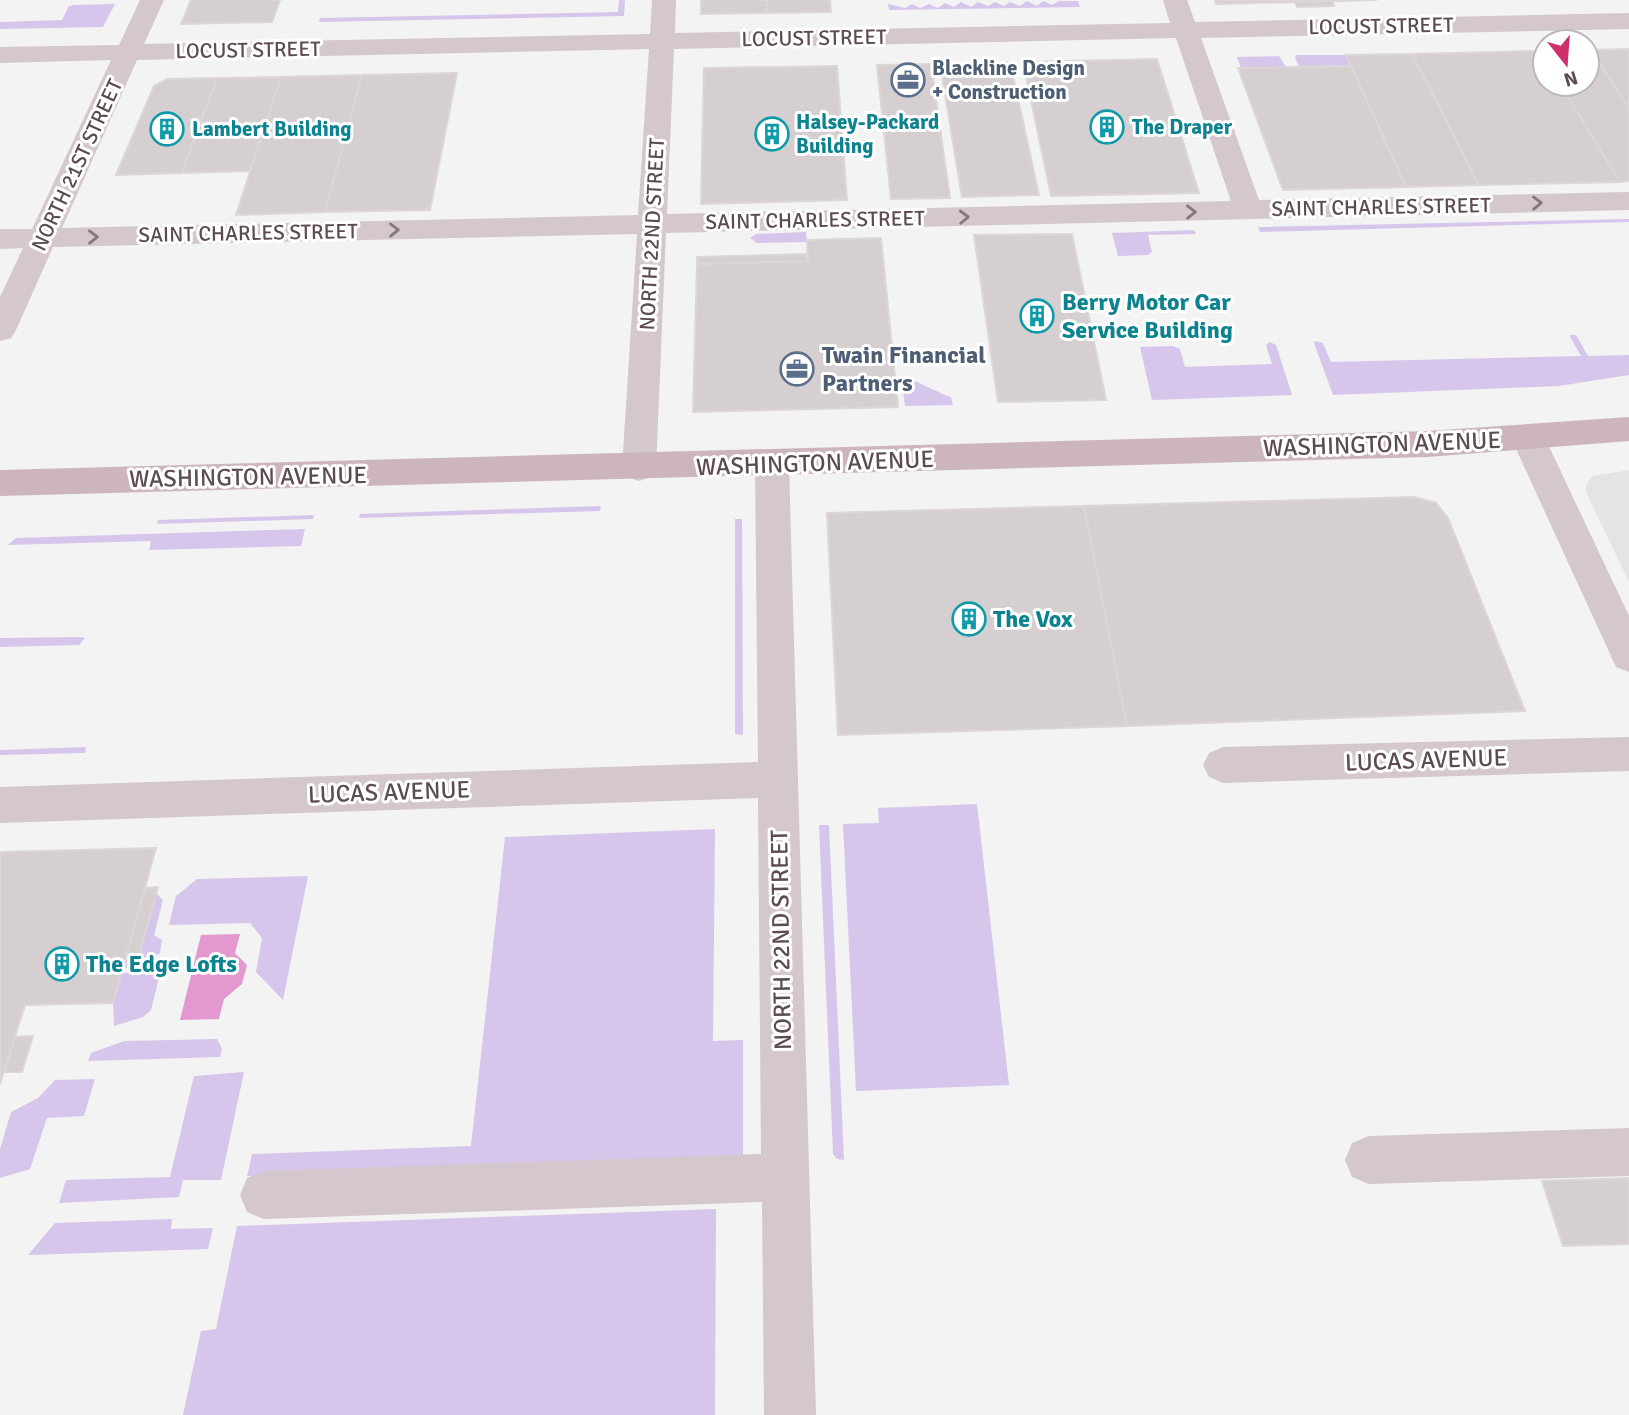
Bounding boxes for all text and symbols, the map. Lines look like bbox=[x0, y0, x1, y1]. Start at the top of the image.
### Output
street label: LOCUST STREET bbox=[1308, 12, 1454, 40]
street label: LOCUST STREET bbox=[741, 24, 887, 52]
north arrow bbox=[1531, 28, 1601, 98]
street label: LOCUST STREET bbox=[175, 36, 321, 64]
place label: Blackline Design + Construction bbox=[932, 55, 1085, 105]
office icon: Blackline Design + Construction bbox=[889, 61, 927, 99]
text: N bbox=[1561, 65, 1581, 92]
street label: NORTH 21ST STREET bbox=[26, 74, 128, 255]
building icon: The Draper bbox=[1088, 108, 1126, 146]
place label: Halsey-Packard Building bbox=[796, 109, 939, 159]
building icon: Lambert Building bbox=[148, 110, 186, 148]
place label: The Draper bbox=[1132, 114, 1233, 140]
building icon: Halsey-Packard Building bbox=[753, 115, 791, 153]
place label: Lambert Building bbox=[192, 116, 351, 142]
street label: NORTH 22ND STREET bbox=[634, 136, 670, 331]
street label: SAINT CHARLES STREET bbox=[1271, 192, 1492, 222]
one-way arrow bbox=[1532, 195, 1543, 211]
one-way arrow bbox=[1186, 204, 1197, 219]
street label: SAINT CHARLES STREET bbox=[705, 205, 926, 235]
one-way arrow bbox=[959, 209, 970, 225]
street label: SAINT CHARLES STREET bbox=[138, 218, 359, 248]
one-way arrow bbox=[389, 222, 399, 238]
one-way arrow bbox=[88, 229, 98, 245]
place label: Berry Motor Car Service Building bbox=[1062, 287, 1233, 345]
building icon: Berry Motor Car Service Building bbox=[1018, 297, 1056, 335]
place label: Twain Financial Partners bbox=[822, 340, 986, 398]
office icon: Twain Financial Partners bbox=[778, 350, 816, 388]
street label: WASHINGTON AVENUE bbox=[1263, 425, 1501, 463]
street label: WASHINGTON AVENUE bbox=[696, 444, 934, 482]
street label: WASHINGTON AVENUE bbox=[129, 460, 367, 494]
building icon: The Vox bbox=[950, 600, 988, 638]
place label: The Vox bbox=[993, 604, 1073, 634]
street label: LUCAS AVENUE bbox=[1344, 742, 1508, 778]
street label: LUCAS AVENUE bbox=[307, 774, 471, 810]
street label: NORTH 22ND STREET bbox=[764, 829, 798, 1050]
building icon: The Edge Lofts bbox=[43, 945, 81, 983]
place label: The Edge Lofts bbox=[86, 949, 237, 979]

